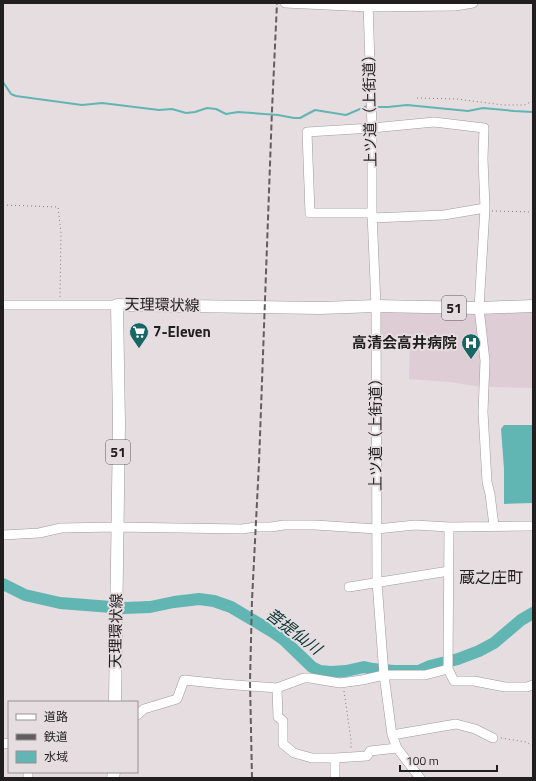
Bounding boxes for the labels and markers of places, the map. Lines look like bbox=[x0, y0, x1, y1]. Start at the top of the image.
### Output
place label: 7-Eleven bbox=[153, 320, 211, 343]
supermarket icon: 7-Eleven bbox=[128, 321, 150, 349]
place label: 高清会高井病院 bbox=[352, 331, 457, 354]
hospital icon: 高清会高井病院 bbox=[460, 332, 482, 360]

